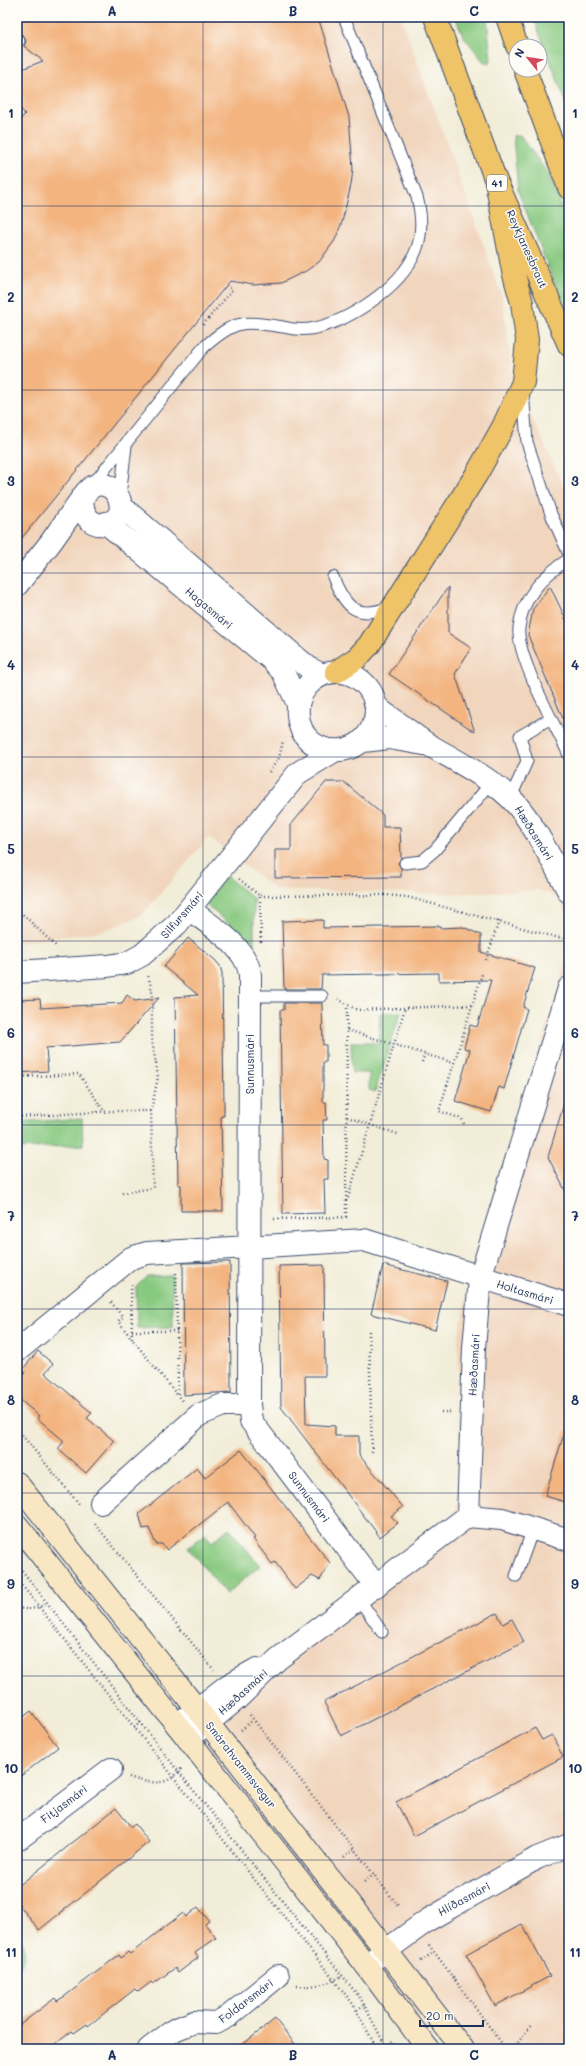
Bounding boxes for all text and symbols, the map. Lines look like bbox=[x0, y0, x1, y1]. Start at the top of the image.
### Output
text: A bbox=[107, 2, 117, 19]
text: B bbox=[289, 2, 298, 19]
text: C bbox=[469, 2, 479, 19]
north arrow bbox=[508, 38, 548, 78]
text: N bbox=[510, 45, 527, 60]
text: 1 bbox=[8, 104, 14, 121]
text: 1 bbox=[572, 104, 578, 121]
road number: 41 bbox=[487, 175, 507, 191]
street label: Reykjanesbraut bbox=[503, 207, 552, 291]
text: 2 bbox=[7, 288, 15, 305]
text: 2 bbox=[571, 288, 579, 305]
text: 3 bbox=[7, 472, 15, 489]
text: 3 bbox=[571, 472, 579, 489]
street label: Hagasmári bbox=[182, 583, 236, 632]
text: 4 bbox=[7, 656, 15, 673]
text: 4 bbox=[571, 656, 579, 673]
street label: Hæðasmári bbox=[512, 802, 557, 863]
text: 5 bbox=[7, 840, 15, 857]
text: 5 bbox=[571, 840, 579, 857]
street label: Silfursmári bbox=[157, 888, 206, 941]
text: 6 bbox=[7, 1024, 15, 1041]
text: 6 bbox=[571, 1024, 579, 1041]
street label: Sunnusmári bbox=[242, 1034, 257, 1094]
text: 7 bbox=[7, 1207, 15, 1224]
text: 7 bbox=[571, 1207, 579, 1224]
street label: Holtasmári bbox=[495, 1276, 555, 1307]
street label: Hæðasmári bbox=[464, 1334, 483, 1396]
text: 8 bbox=[7, 1391, 15, 1408]
text: 8 bbox=[571, 1391, 579, 1408]
street label: Sunnusmári bbox=[285, 1468, 334, 1525]
text: 9 bbox=[7, 1575, 15, 1592]
text: 9 bbox=[571, 1575, 579, 1592]
street label: Hæðasmári bbox=[215, 1665, 271, 1718]
street label: Smárahvammsvegur bbox=[203, 1718, 280, 1811]
text: 10 bbox=[4, 1759, 18, 1776]
text: 10 bbox=[568, 1759, 582, 1776]
street label: Fitjasmári bbox=[37, 1781, 90, 1826]
street label: Hlíðasmári bbox=[435, 1878, 493, 1919]
text: 11 bbox=[5, 1943, 17, 1960]
text: 11 bbox=[569, 1943, 581, 1960]
street label: Foldarsmári bbox=[215, 1975, 276, 2026]
scale bar bbox=[420, 2002, 483, 2028]
text: 20 m bbox=[426, 2007, 454, 2023]
text: A bbox=[107, 2046, 117, 2063]
text: B bbox=[289, 2046, 298, 2063]
text: C bbox=[469, 2046, 479, 2063]

